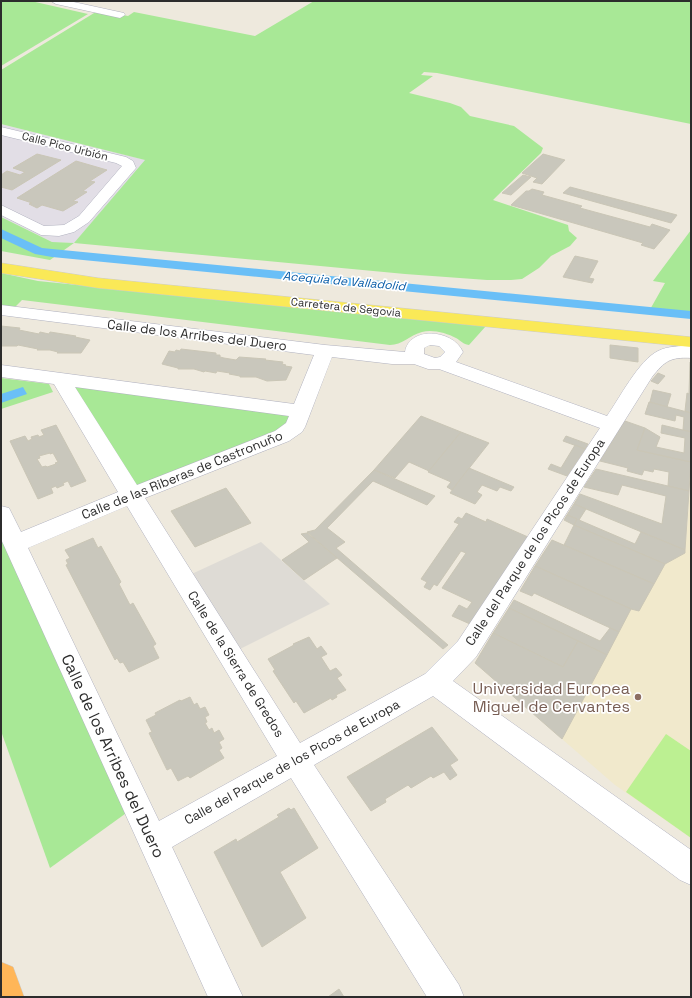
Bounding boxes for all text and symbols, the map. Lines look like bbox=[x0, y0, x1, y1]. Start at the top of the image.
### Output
street label: Calle Pico Urbión bbox=[20, 129, 110, 163]
water label: Acequia de Valladolid bbox=[282, 268, 407, 294]
street label: Carretera de Segovia bbox=[290, 294, 402, 320]
street label: Calle de los Arribes del Duero bbox=[106, 316, 288, 354]
street label: Calle de las Riberas de Castronuño bbox=[79, 427, 285, 523]
street label: Calle del Parque de los Picos de Europa bbox=[461, 435, 609, 649]
street label: Calle de la Sierra de Gredos bbox=[184, 588, 288, 740]
street label: Calle de los Arribes del Duero bbox=[56, 651, 170, 861]
place label: Universidad Europea Miguel de Cervantes bbox=[473, 678, 630, 717]
marker: Universidad Europea Miguel de Cervantes bbox=[633, 692, 643, 702]
street label: Calle del Parque de los Picos de Europa bbox=[181, 695, 403, 829]

